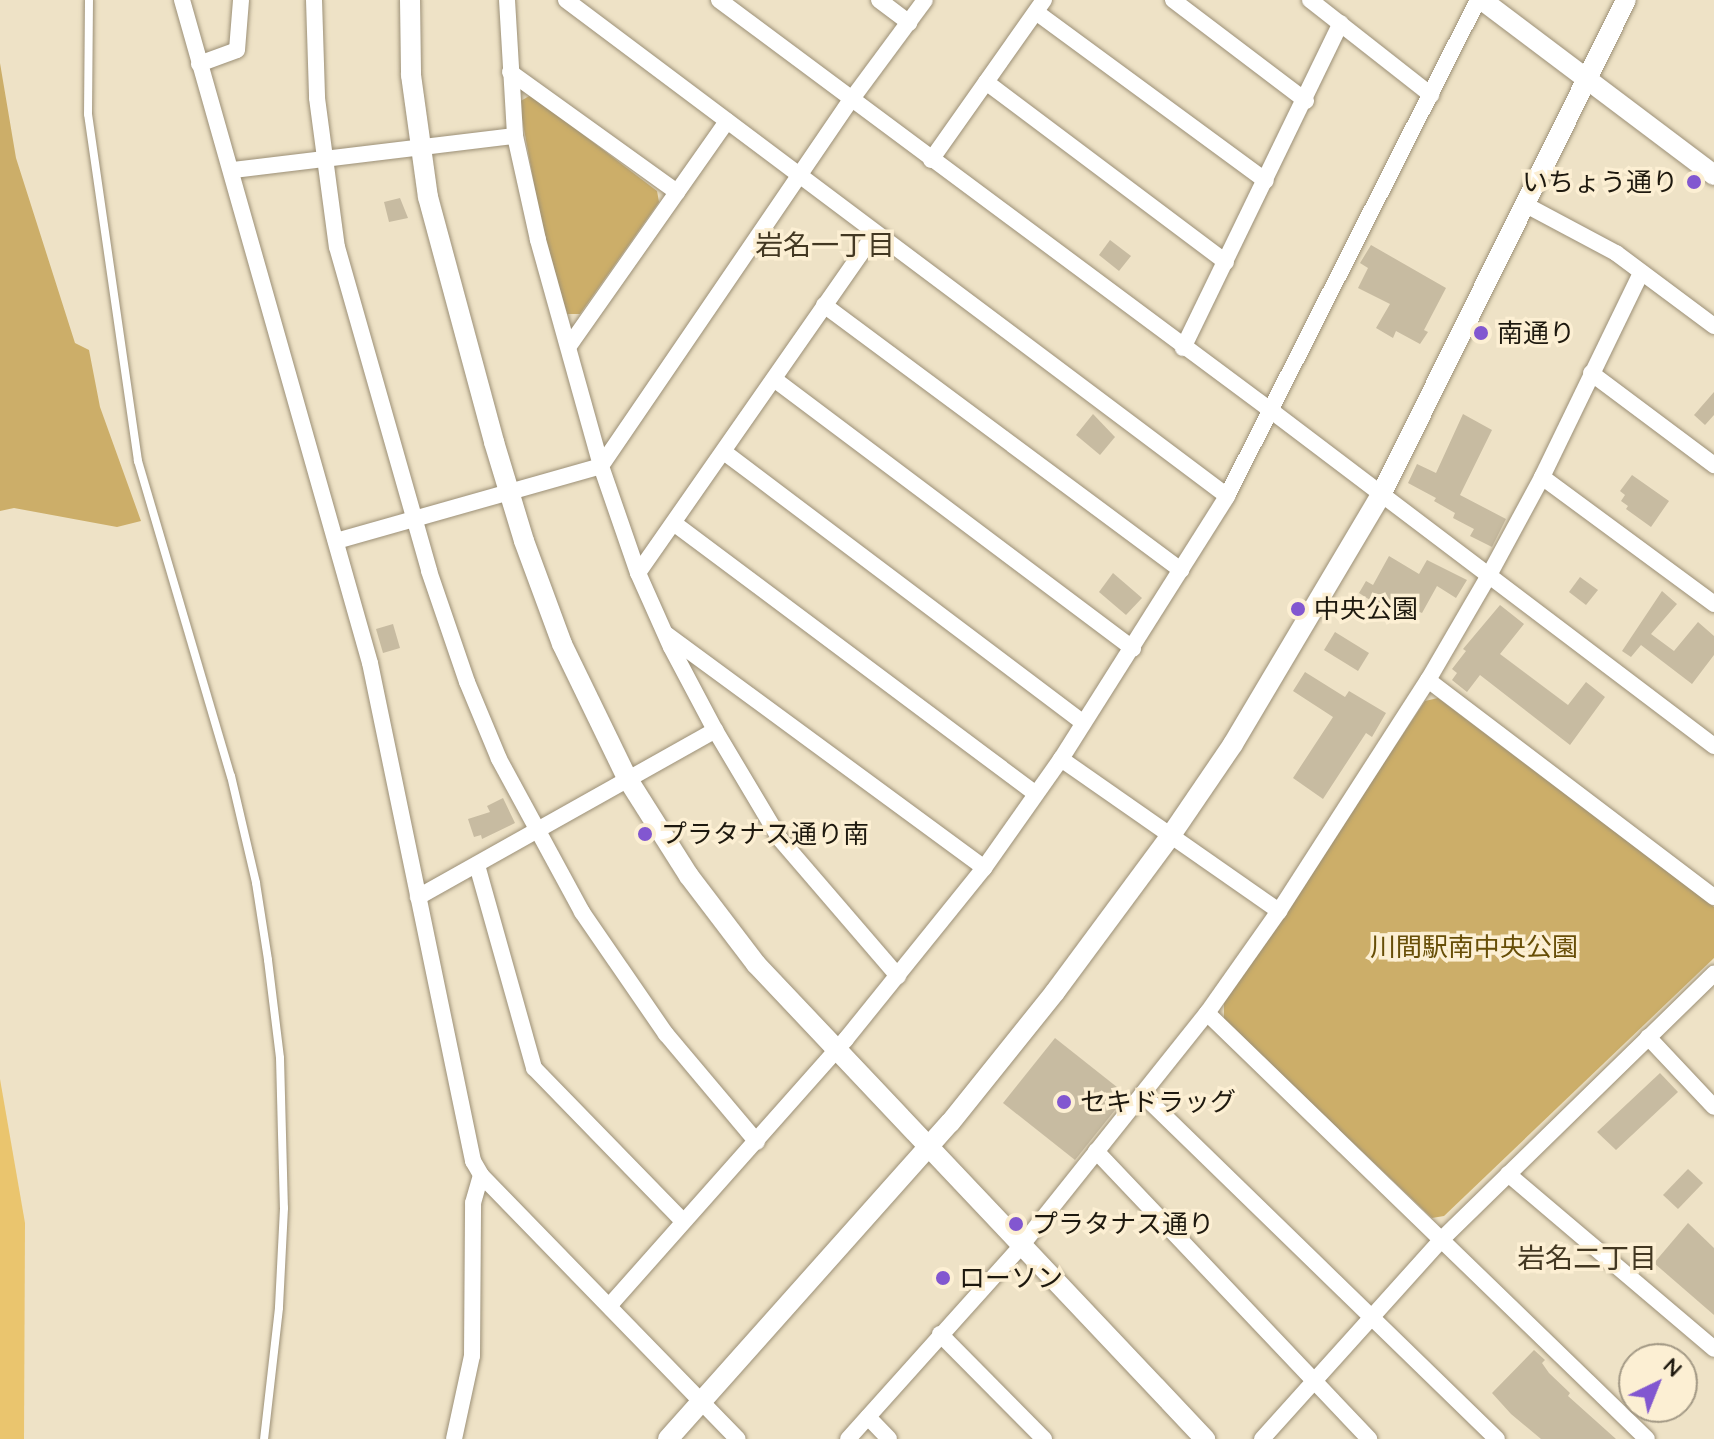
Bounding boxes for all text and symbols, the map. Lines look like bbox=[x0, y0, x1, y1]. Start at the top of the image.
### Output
place label: いちょう通り bbox=[1522, 166, 1678, 198]
marker: いちょう通り bbox=[1685, 173, 1703, 191]
district label: 岩名一丁目 bbox=[755, 228, 895, 262]
place label: 南通り bbox=[1497, 317, 1575, 349]
marker: 南通り bbox=[1472, 324, 1490, 342]
place label: 中央公園 bbox=[1314, 593, 1418, 625]
marker: 中央公園 bbox=[1289, 600, 1307, 618]
place label: プラタナス通り南 bbox=[661, 818, 869, 850]
marker: プラタナス通り南 bbox=[636, 825, 654, 843]
park label: 川間駅南中央公園 bbox=[1370, 931, 1578, 963]
place label: セキドラッグ bbox=[1080, 1086, 1236, 1118]
marker: セキドラッグ bbox=[1055, 1093, 1073, 1111]
place label: プラタナス通り bbox=[1032, 1208, 1214, 1240]
marker: プラタナス通り bbox=[1007, 1215, 1025, 1233]
district label: 岩名二丁目 bbox=[1517, 1241, 1657, 1275]
place label: ローソン bbox=[959, 1262, 1063, 1294]
marker: ローソン bbox=[934, 1269, 952, 1287]
north arrow bbox=[1618, 1343, 1698, 1423]
text: N bbox=[1658, 1351, 1688, 1383]

